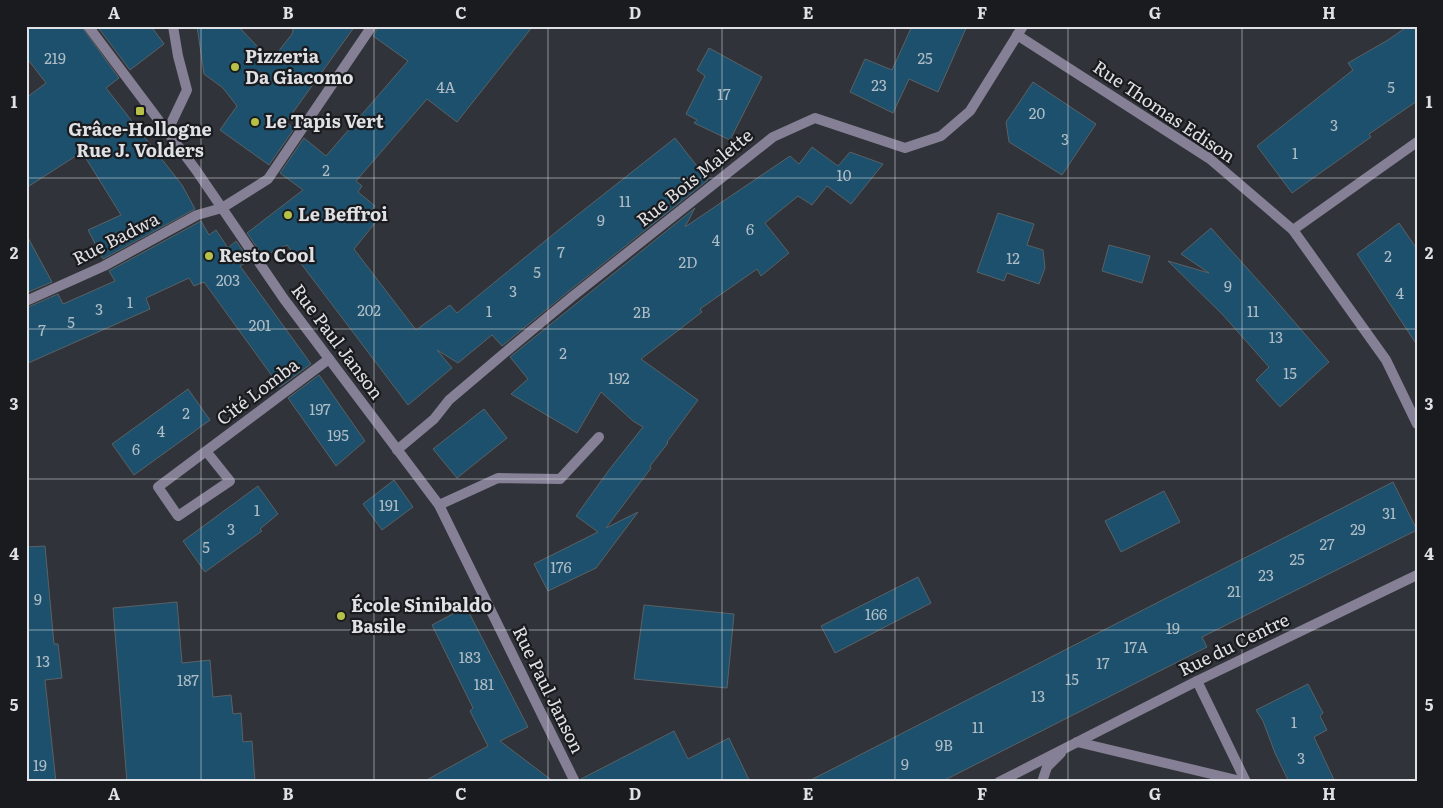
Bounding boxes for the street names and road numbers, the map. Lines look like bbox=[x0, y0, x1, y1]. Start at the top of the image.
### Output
street label: Rue Thomas Edison bbox=[1088, 53, 1242, 169]
street label: Rue Bois Malette bbox=[630, 121, 758, 232]
street label: Rue Badwa bbox=[67, 204, 164, 271]
street label: Rue Paul Janson bbox=[286, 278, 391, 405]
street label: Cité Lomba bbox=[210, 350, 304, 431]
street label: Rue du Centre bbox=[1173, 605, 1293, 682]
street label: Rue Paul Janson bbox=[507, 621, 592, 758]

